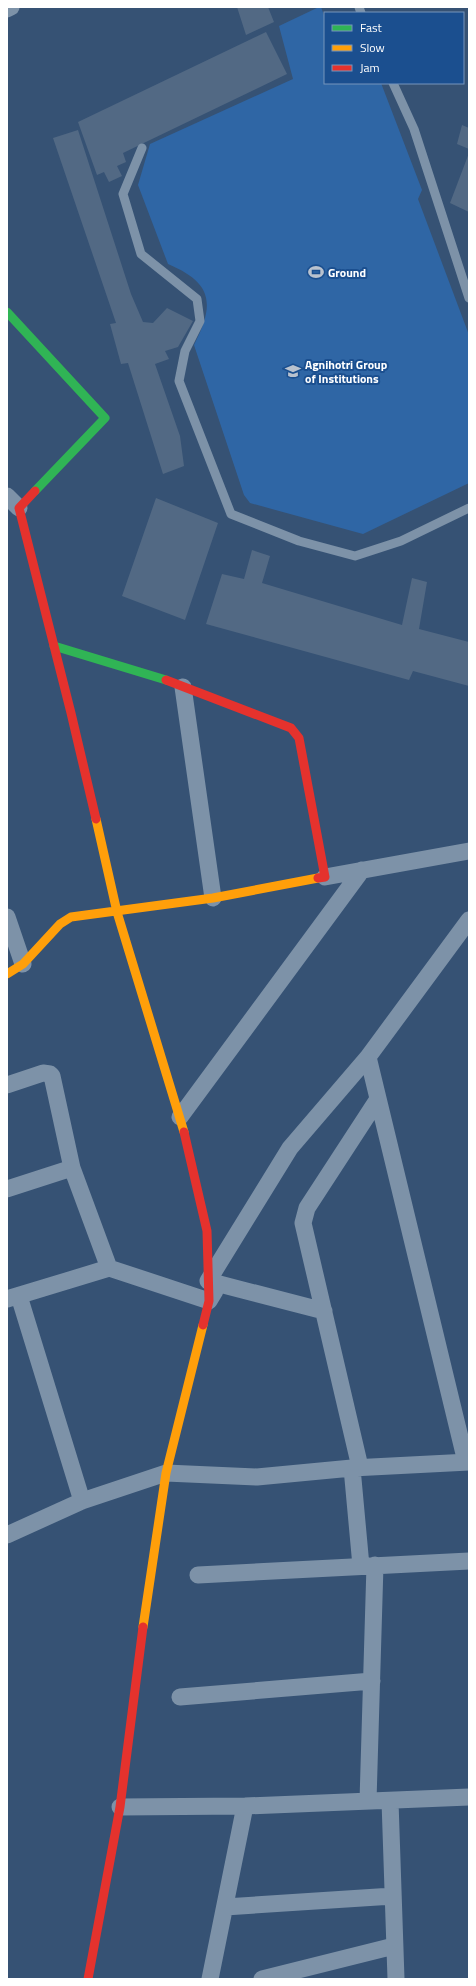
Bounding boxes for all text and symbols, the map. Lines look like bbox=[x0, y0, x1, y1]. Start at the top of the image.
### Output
legend bbox=[324, 12, 464, 84]
text: Fast bbox=[360, 18, 383, 37]
text: Slow bbox=[360, 38, 385, 57]
text: Jam bbox=[360, 58, 380, 77]
sports icon: Ground bbox=[307, 263, 325, 281]
place label: Ground bbox=[328, 263, 366, 282]
place label: Agnihotri Group of Institutions bbox=[305, 355, 388, 388]
school or university icon: Agnihotri Group of Institutions bbox=[284, 362, 302, 380]

